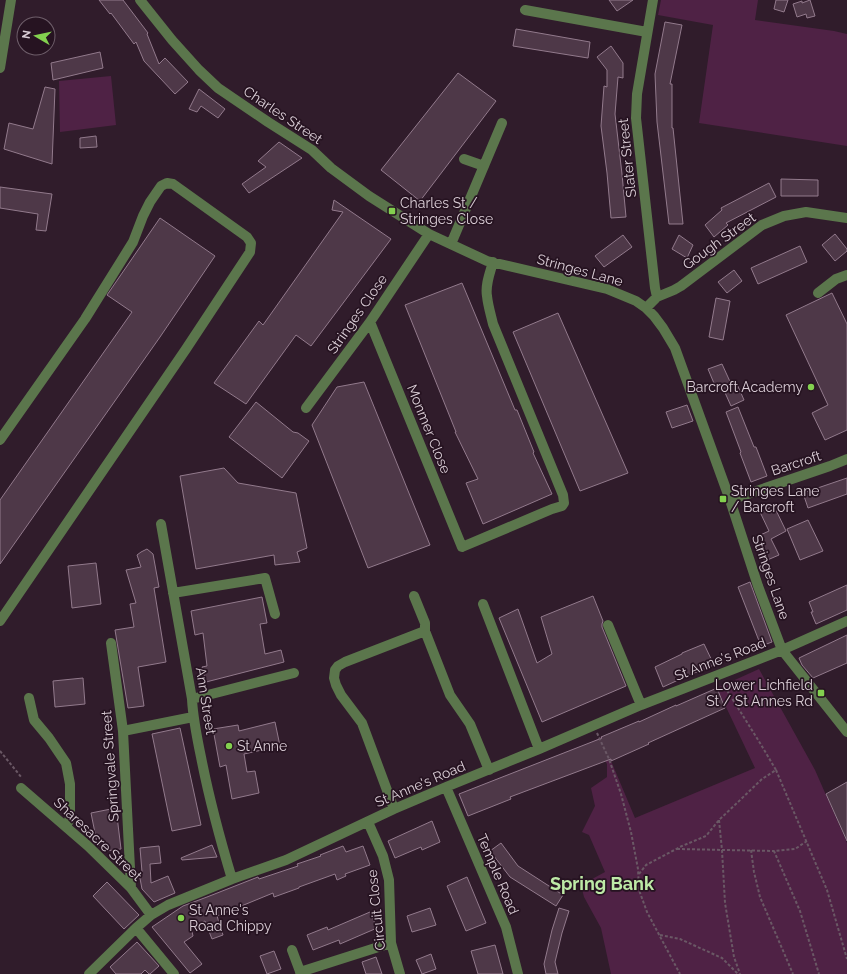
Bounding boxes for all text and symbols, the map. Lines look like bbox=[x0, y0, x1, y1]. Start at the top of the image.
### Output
north arrow bbox=[16, 16, 56, 56]
text: N bbox=[20, 29, 34, 40]
street label: Charles Street bbox=[241, 83, 326, 147]
street label: Slater Street bbox=[615, 117, 639, 198]
place label: Charles St / Stringes Close bbox=[400, 195, 493, 227]
marker: Charles St / Stringes Close bbox=[387, 206, 397, 216]
street label: Gough Street bbox=[680, 209, 759, 273]
street label: Stringes Lane bbox=[535, 251, 625, 289]
street label: Stringes Close bbox=[324, 271, 390, 357]
place label: Barcroft Academy bbox=[687, 379, 803, 395]
street label: Monmer Close bbox=[404, 382, 454, 476]
marker: Barcroft Academy bbox=[806, 382, 816, 392]
street label: Barcroft bbox=[769, 447, 823, 479]
place label: Stringes Lane / Barcroft bbox=[731, 483, 820, 515]
marker: Stringes Lane / Barcroft bbox=[718, 494, 728, 504]
street label: Stringes Lane bbox=[749, 533, 793, 621]
street label: St Anne's Road bbox=[672, 634, 768, 684]
street label: Ann Street bbox=[193, 666, 219, 736]
place label: Lower Lichfield St / St Annes Rd bbox=[706, 677, 813, 709]
marker: Lower Lichfield St / St Annes Rd bbox=[816, 688, 826, 698]
street label: Springvale Street bbox=[98, 710, 122, 822]
place label: St Anne bbox=[237, 738, 287, 754]
marker: St Anne bbox=[224, 741, 234, 751]
street label: St Anne's Road bbox=[372, 758, 468, 810]
street label: Sharesacre Street bbox=[51, 794, 146, 884]
street label: Temple Road bbox=[474, 831, 522, 917]
street label: Circuit Close bbox=[364, 869, 388, 951]
district label: Spring Bank bbox=[550, 873, 655, 894]
place label: St Anne's Road Chippy bbox=[189, 902, 272, 934]
marker: St Anne's Road Chippy bbox=[176, 913, 186, 923]

